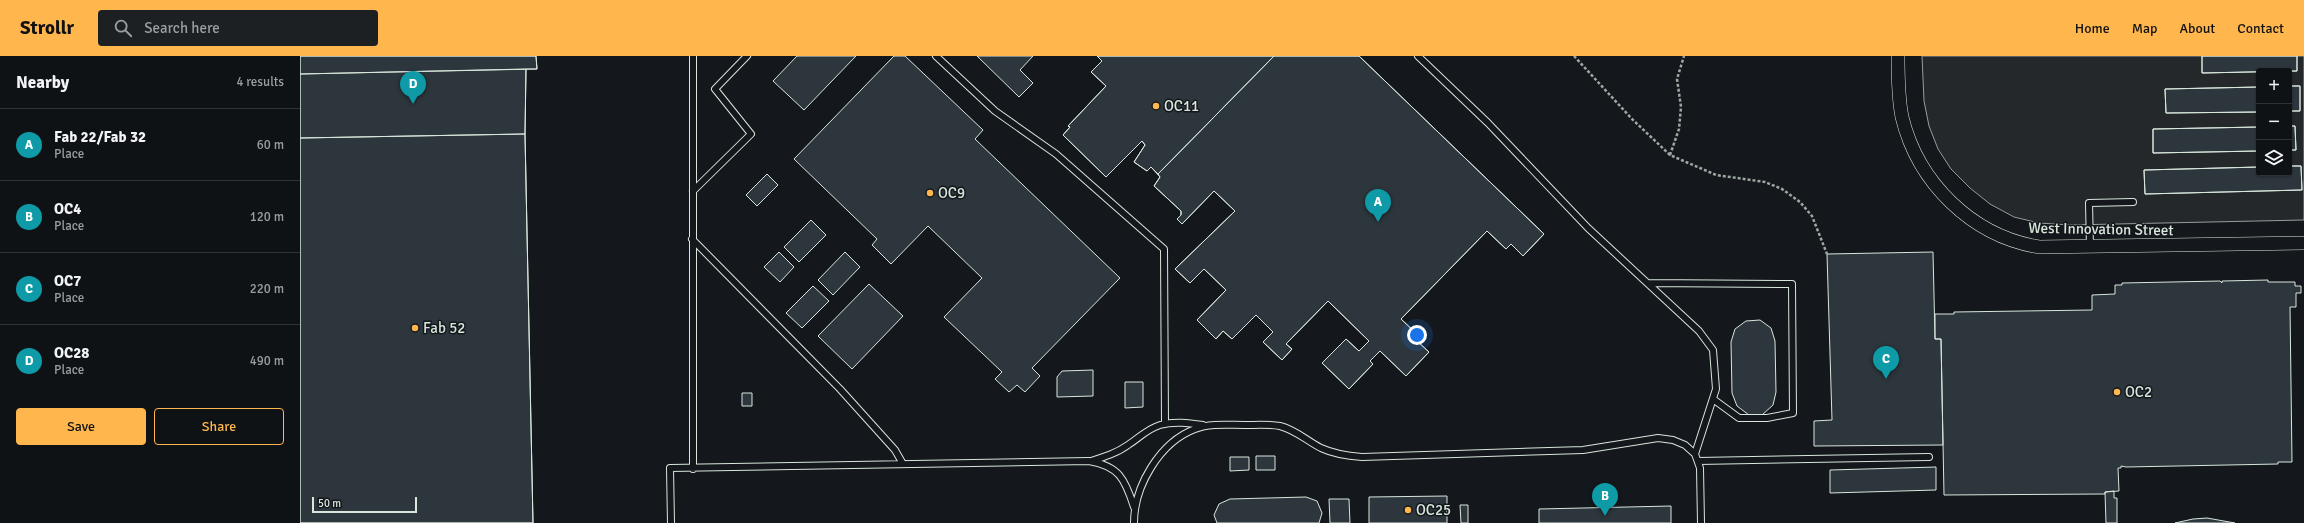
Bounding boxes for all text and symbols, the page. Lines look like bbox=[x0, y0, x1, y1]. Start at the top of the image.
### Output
search box bbox=[98, 10, 378, 46]
text: Strollr bbox=[20, 16, 74, 40]
icon: search bbox=[112, 17, 134, 39]
text: Search here bbox=[144, 19, 220, 37]
text: Home bbox=[2075, 20, 2110, 37]
text: Map bbox=[2132, 20, 2157, 37]
text: About bbox=[2179, 20, 2215, 37]
text: Contact bbox=[2237, 20, 2284, 37]
map controls bbox=[2256, 68, 2292, 176]
button: + bbox=[2256, 68, 2292, 104]
pin: D bbox=[400, 71, 426, 104]
text: Nearby bbox=[16, 72, 69, 93]
text: 4 results bbox=[236, 74, 284, 90]
place label: OC11 bbox=[1164, 97, 1199, 115]
marker: OC11 bbox=[1151, 101, 1161, 111]
button: − bbox=[2256, 104, 2292, 140]
text: Fab 22/Fab 32 bbox=[54, 128, 146, 146]
text: A bbox=[25, 137, 33, 153]
text: 60 m bbox=[257, 137, 284, 153]
button: layers bbox=[2256, 140, 2292, 176]
text: Place bbox=[54, 146, 84, 162]
place label: OC9 bbox=[938, 184, 965, 202]
marker: OC9 bbox=[925, 188, 935, 198]
pin: A bbox=[1365, 189, 1391, 222]
text: OC4 bbox=[54, 200, 81, 218]
text: B bbox=[25, 209, 33, 225]
text: 120 m bbox=[250, 209, 284, 225]
text: Place bbox=[54, 218, 84, 234]
street label: West Innovation Street bbox=[2028, 219, 2174, 239]
text: OC7 bbox=[54, 272, 81, 290]
text: C bbox=[25, 281, 33, 297]
text: 220 m bbox=[250, 281, 284, 297]
text: Place bbox=[54, 290, 84, 306]
place label: Fab 52 bbox=[423, 319, 465, 337]
marker: Fab 52 bbox=[410, 323, 420, 333]
your location bbox=[1407, 325, 1427, 345]
text: OC28 bbox=[54, 344, 89, 362]
pin: C bbox=[1873, 346, 1899, 379]
text: D bbox=[25, 353, 33, 369]
text: 490 m bbox=[250, 353, 284, 369]
text: Place bbox=[54, 362, 84, 378]
place label: OC2 bbox=[2125, 383, 2152, 401]
marker: OC2 bbox=[2112, 387, 2122, 397]
button: Save bbox=[16, 408, 146, 445]
button: Share bbox=[154, 408, 284, 445]
pin: B bbox=[1592, 483, 1618, 516]
scale bar bbox=[312, 495, 417, 514]
text: 50 m bbox=[318, 497, 341, 510]
place label: OC25 bbox=[1416, 501, 1451, 519]
marker: OC25 bbox=[1403, 505, 1413, 515]

